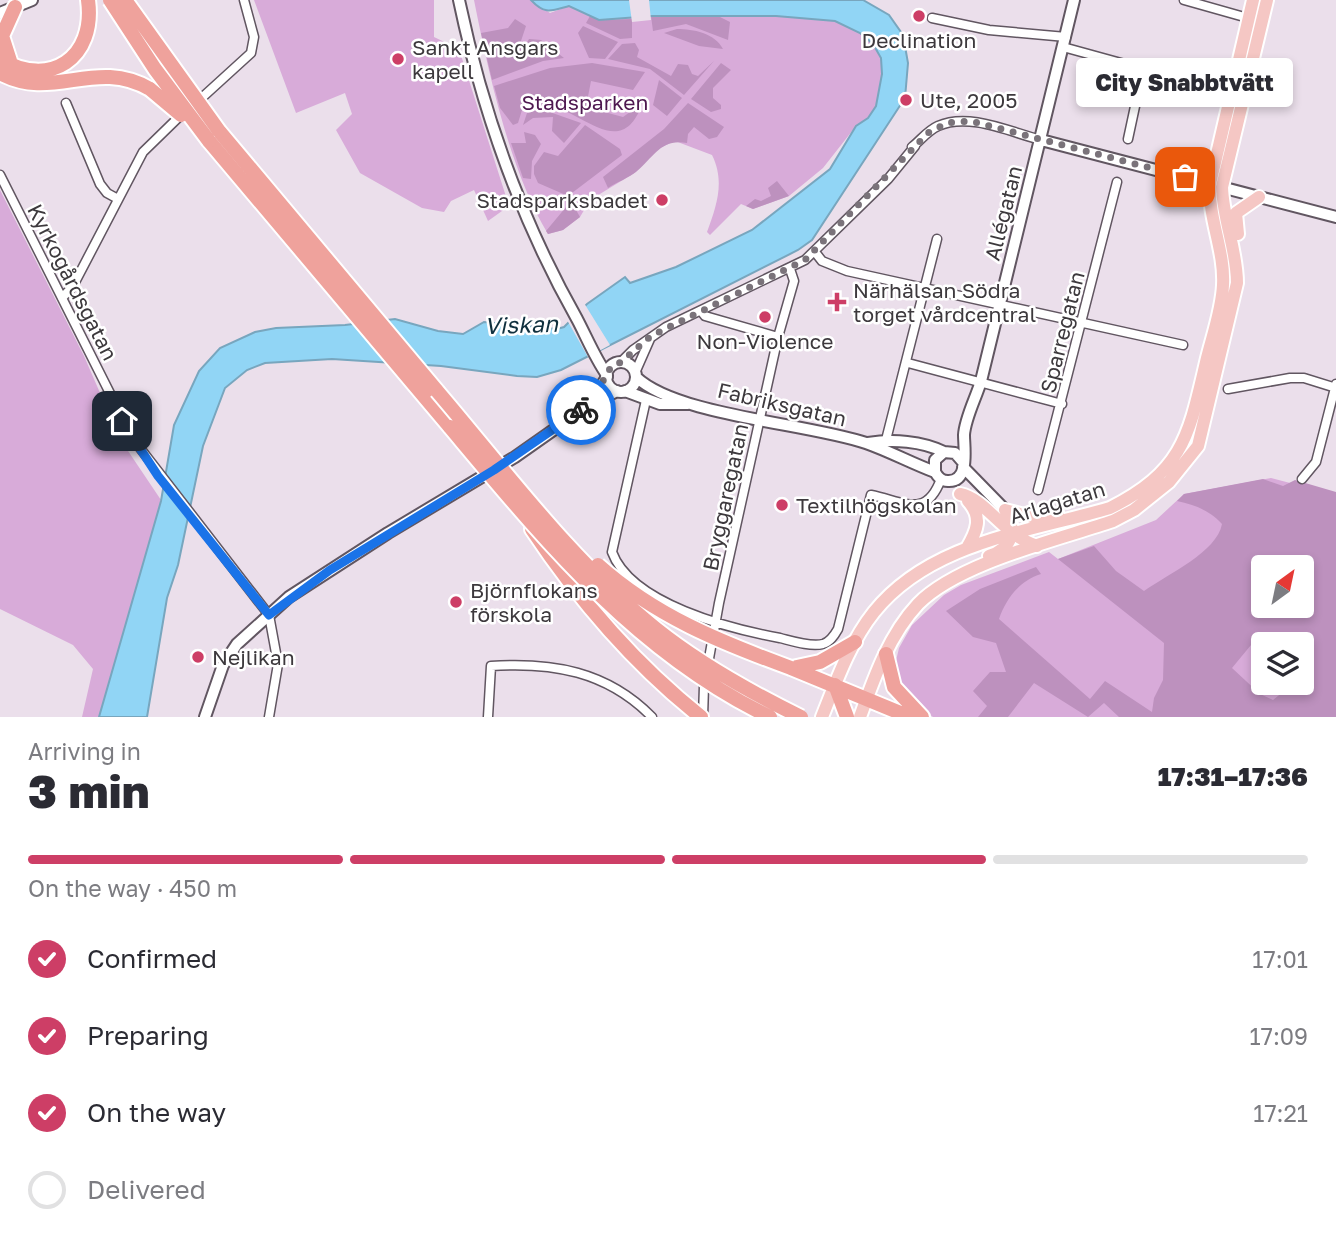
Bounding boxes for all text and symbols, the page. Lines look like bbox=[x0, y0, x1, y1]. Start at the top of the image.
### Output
marker: Declination bbox=[911, 8, 927, 24]
place label: Declination bbox=[862, 27, 976, 53]
place label: Sankt Ansgars kapell bbox=[412, 34, 558, 84]
marker: Sankt Ansgars kapell bbox=[390, 51, 406, 67]
callout: City Snabbtvätt bbox=[1076, 58, 1294, 107]
text: City Snabbtvätt bbox=[1095, 68, 1274, 96]
place label: Ute, 2005 bbox=[920, 87, 1017, 113]
park label: Stadsparken bbox=[522, 89, 648, 115]
marker: Ute, 2005 bbox=[898, 92, 914, 108]
pin bbox=[1155, 147, 1215, 207]
icon: bag bbox=[1166, 158, 1204, 196]
street label: Allégatan bbox=[979, 163, 1027, 263]
place label: Stadsparksbadet bbox=[476, 187, 648, 213]
marker: Stadsparksbadet bbox=[654, 192, 670, 208]
street label: Kyrkogårdsgatan bbox=[22, 199, 124, 365]
street label: Sparregatan bbox=[1034, 269, 1090, 395]
place label: Närhälsan Södra torget vårdcentral bbox=[853, 277, 1036, 327]
marker: Närhälsan Södra torget vårdcentral bbox=[827, 292, 847, 312]
water label: Viskan bbox=[484, 309, 559, 339]
marker: Non-Violence bbox=[757, 309, 773, 325]
place label: Non-Violence bbox=[697, 328, 833, 354]
courier bbox=[546, 375, 616, 445]
street label: Fabriksgatan bbox=[715, 377, 849, 431]
pin bbox=[92, 391, 152, 451]
icon: bike bbox=[562, 391, 600, 429]
icon: home bbox=[103, 402, 141, 440]
street label: Bryggaregatan bbox=[697, 421, 753, 573]
street label: Arlagatan bbox=[1006, 475, 1108, 529]
place label: Textilhögskolan bbox=[796, 492, 957, 518]
marker: Textilhögskolan bbox=[774, 497, 790, 513]
north arrow bbox=[1251, 555, 1314, 618]
map controls bbox=[1251, 555, 1314, 695]
place label: Björnflokans förskola bbox=[470, 577, 598, 627]
marker: Björnflokans förskola bbox=[448, 594, 464, 610]
button: layers bbox=[1251, 632, 1314, 695]
place label: Nejlikan bbox=[212, 644, 295, 670]
marker: Nejlikan bbox=[190, 649, 206, 665]
text: Arriving in bbox=[28, 737, 141, 765]
text: 17:31–17:36 bbox=[1158, 761, 1308, 792]
text: 3 min bbox=[28, 763, 150, 818]
text: On the way · 450 m bbox=[28, 874, 237, 902]
icon: check bbox=[28, 940, 66, 978]
text: Confirmed bbox=[87, 943, 217, 974]
text: 17:01 bbox=[1252, 945, 1308, 973]
icon: check bbox=[28, 1017, 66, 1055]
text: Preparing bbox=[87, 1020, 209, 1051]
text: 17:09 bbox=[1250, 1022, 1308, 1050]
icon: check bbox=[28, 1094, 66, 1132]
text: On the way bbox=[87, 1097, 226, 1128]
text: 17:21 bbox=[1253, 1099, 1308, 1127]
text: Delivered bbox=[87, 1174, 206, 1205]

